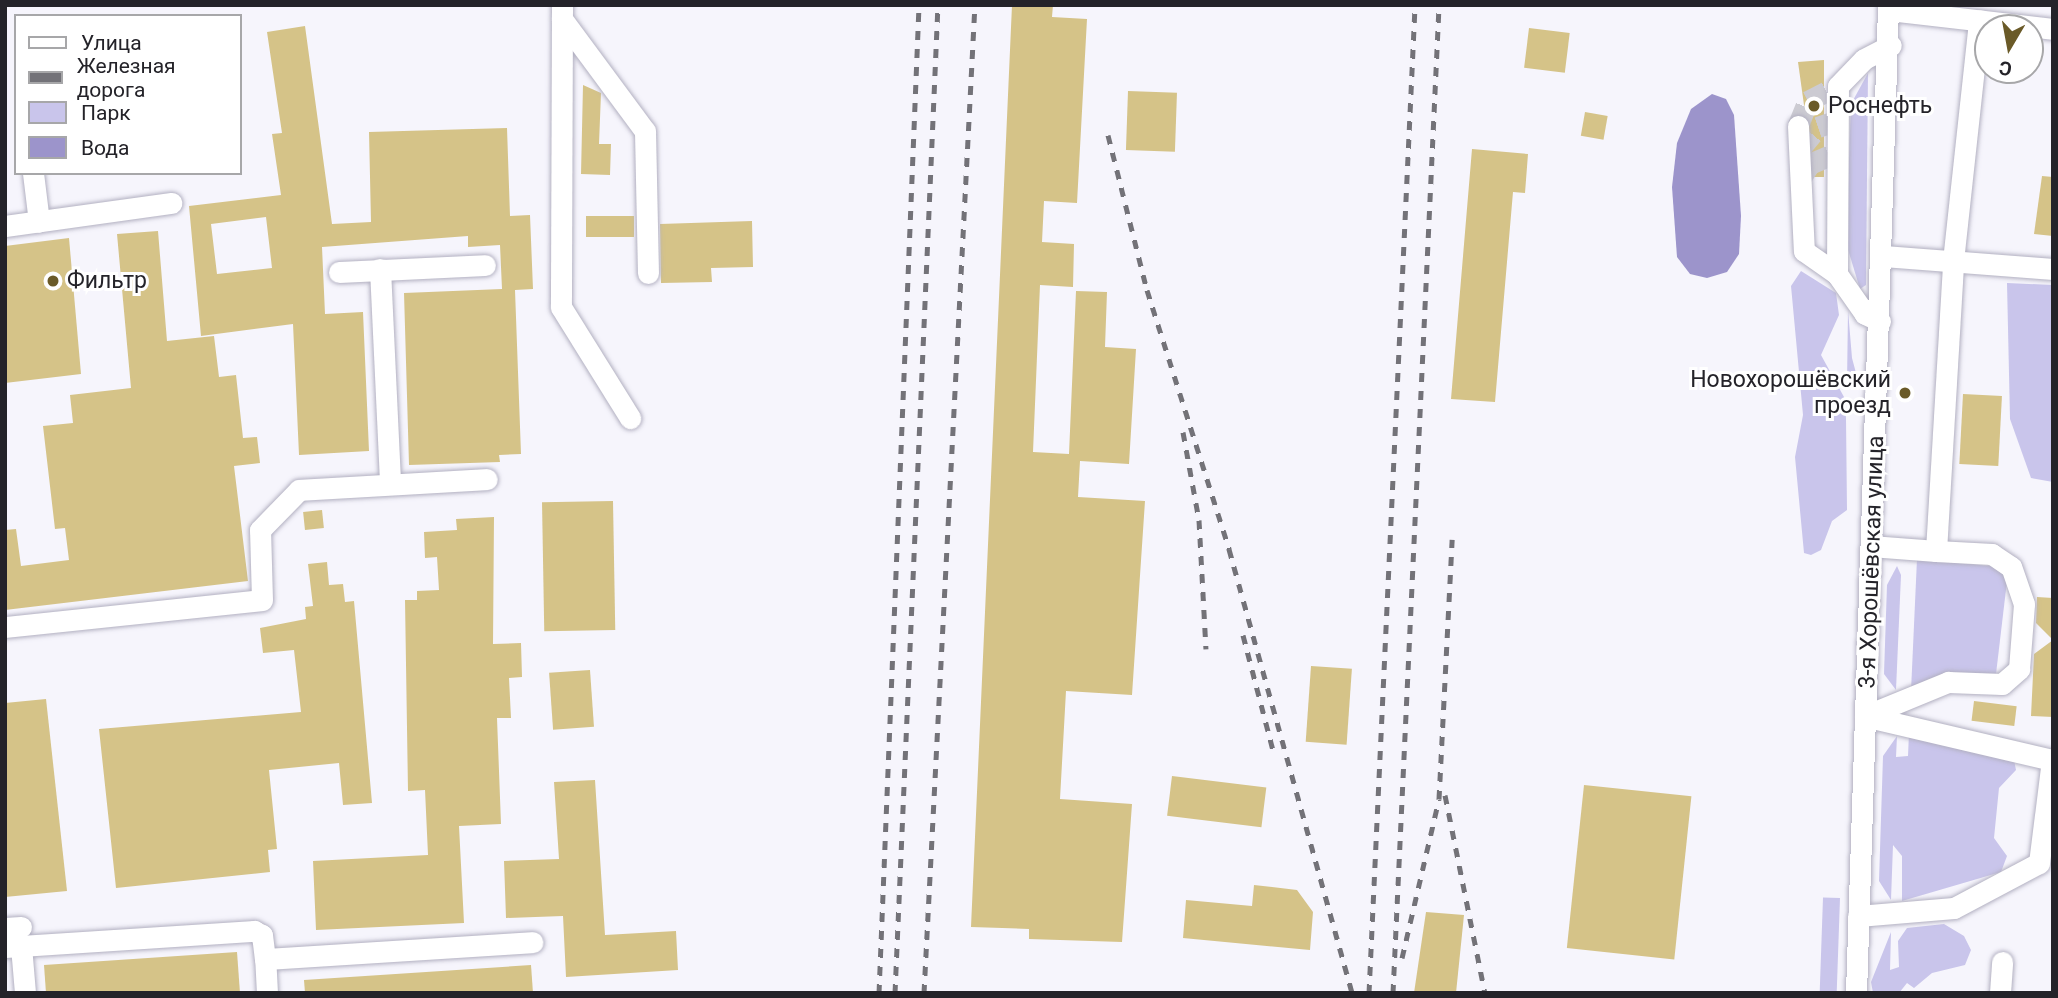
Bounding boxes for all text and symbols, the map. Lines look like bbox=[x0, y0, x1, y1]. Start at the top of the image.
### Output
legend bbox=[14, 14, 242, 175]
north arrow bbox=[1974, 14, 2044, 84]
text: Улица bbox=[81, 31, 142, 55]
text: Железная дорога bbox=[77, 54, 176, 102]
text: С bbox=[1997, 56, 2014, 81]
place label: Роснефть bbox=[1828, 92, 1932, 120]
marker: Роснефть bbox=[1806, 98, 1822, 114]
text: Парк bbox=[81, 101, 131, 125]
text: Вода bbox=[81, 136, 129, 160]
place label: Фильтр bbox=[67, 267, 147, 295]
marker: Фильтр bbox=[45, 273, 61, 289]
place label: Новохорошёвский проезд bbox=[1690, 366, 1891, 420]
marker: Новохорошёвский проезд bbox=[1897, 385, 1913, 401]
street label: 3-я Хорошёвская улица bbox=[1854, 435, 1890, 689]

